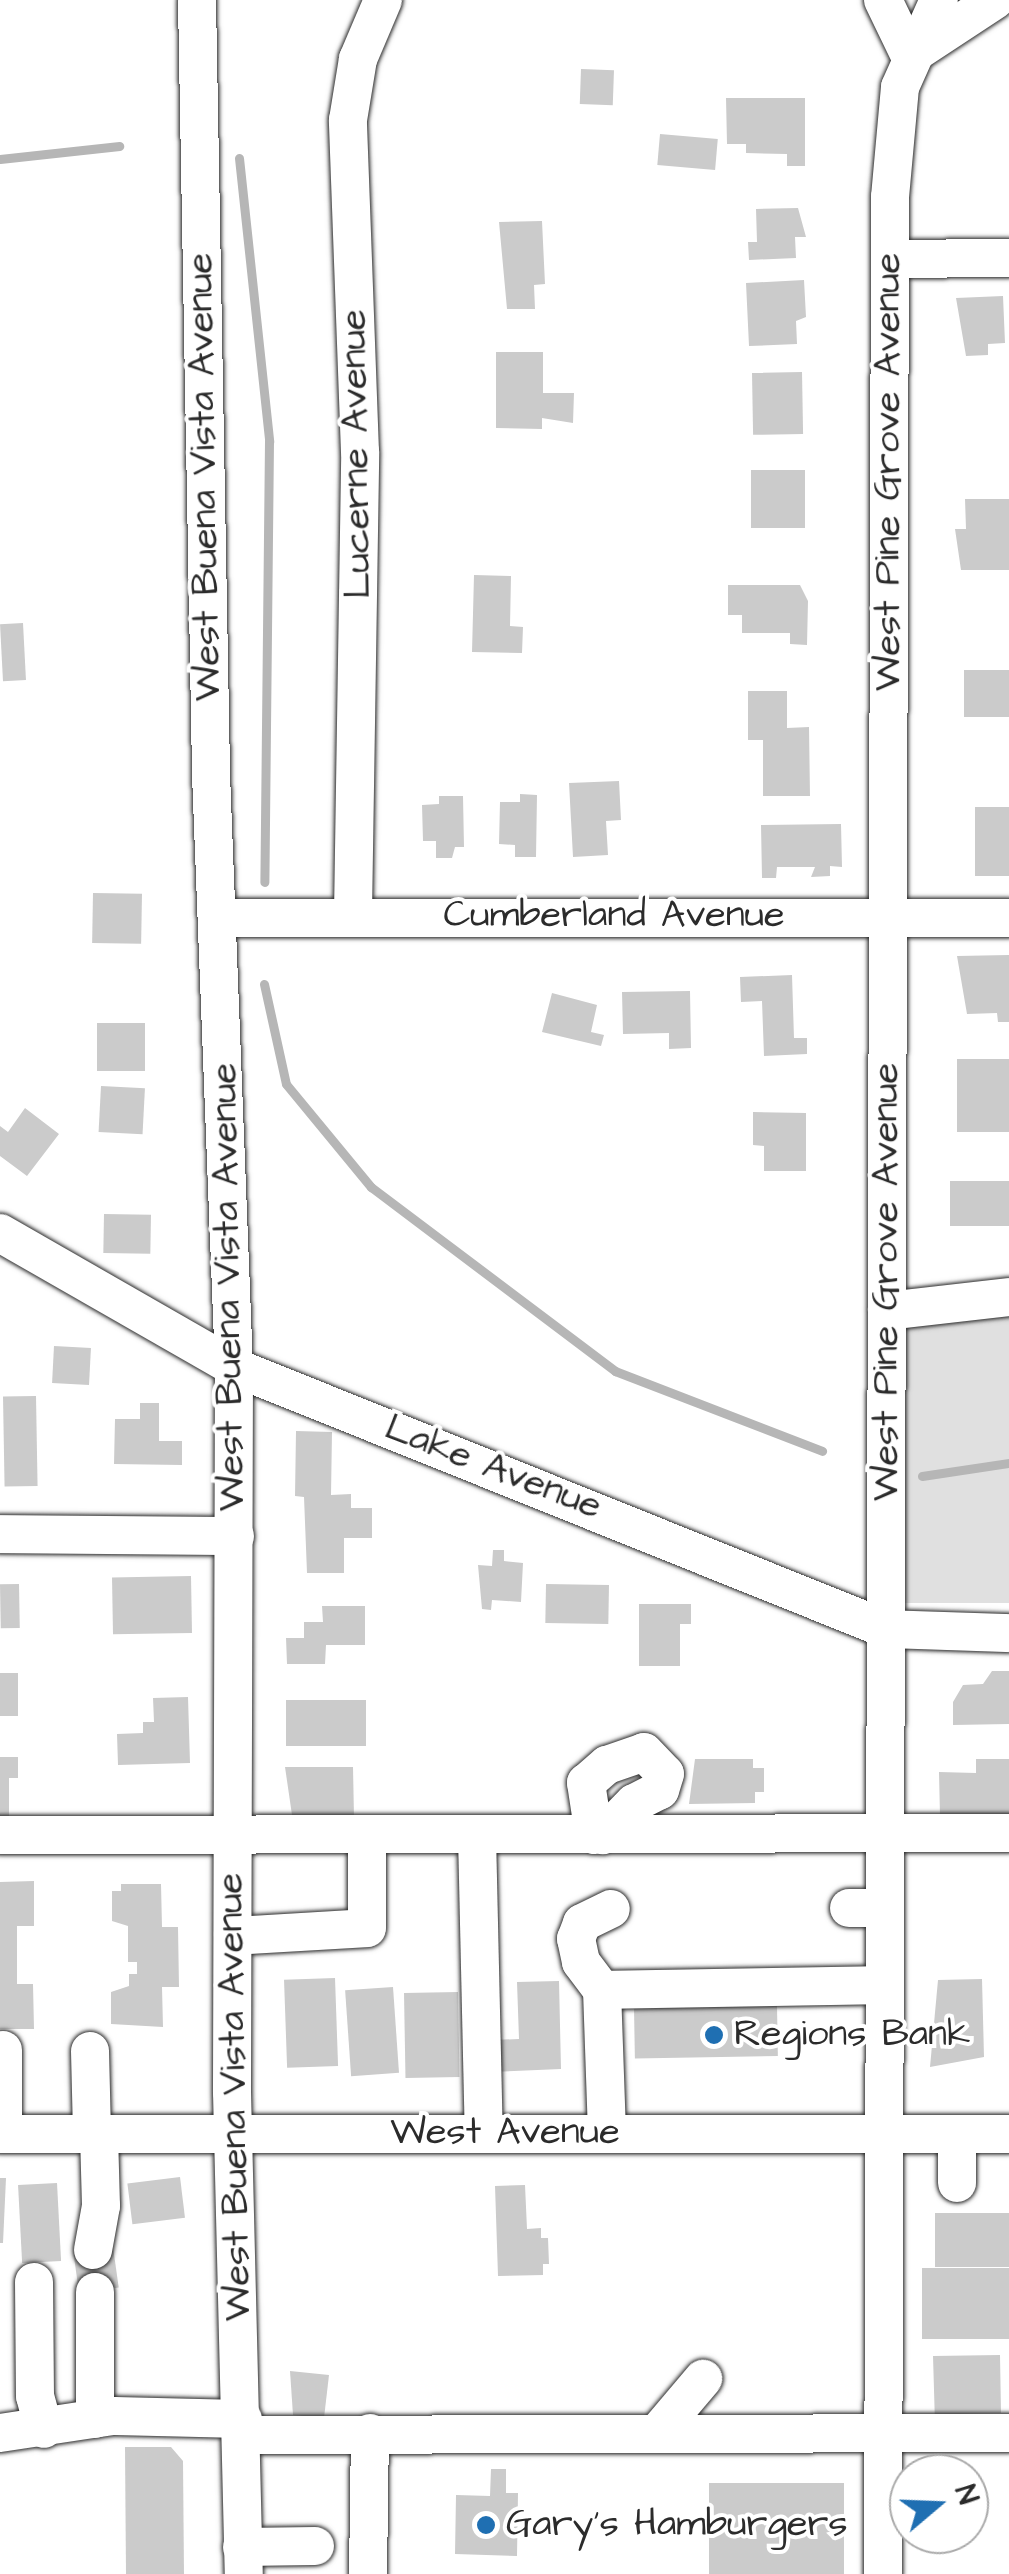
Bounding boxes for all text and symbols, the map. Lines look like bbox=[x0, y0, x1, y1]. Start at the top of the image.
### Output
street label: West Buena Vista Avenue bbox=[178, 252, 232, 702]
street label: West Pine Grove Avenue bbox=[866, 253, 912, 691]
street label: Lucerne Avenue bbox=[332, 309, 382, 599]
street label: Cumberland Avenue bbox=[443, 893, 785, 939]
street label: West Buena Vista Avenue bbox=[202, 1062, 256, 1512]
street label: West Pine Grove Avenue bbox=[864, 1063, 910, 1501]
street label: Lake Avenue bbox=[378, 1406, 608, 1530]
street label: West Buena Vista Avenue bbox=[208, 1872, 262, 2322]
place label: Regions Bank bbox=[734, 2012, 970, 2058]
marker: Regions Bank bbox=[703, 2024, 725, 2046]
street label: West Avenue bbox=[390, 2110, 620, 2156]
north arrow bbox=[889, 2454, 989, 2554]
text: N bbox=[945, 2480, 987, 2509]
place label: Gary's Hamburgers bbox=[506, 2502, 848, 2548]
marker: Gary's Hamburgers bbox=[475, 2514, 497, 2536]

